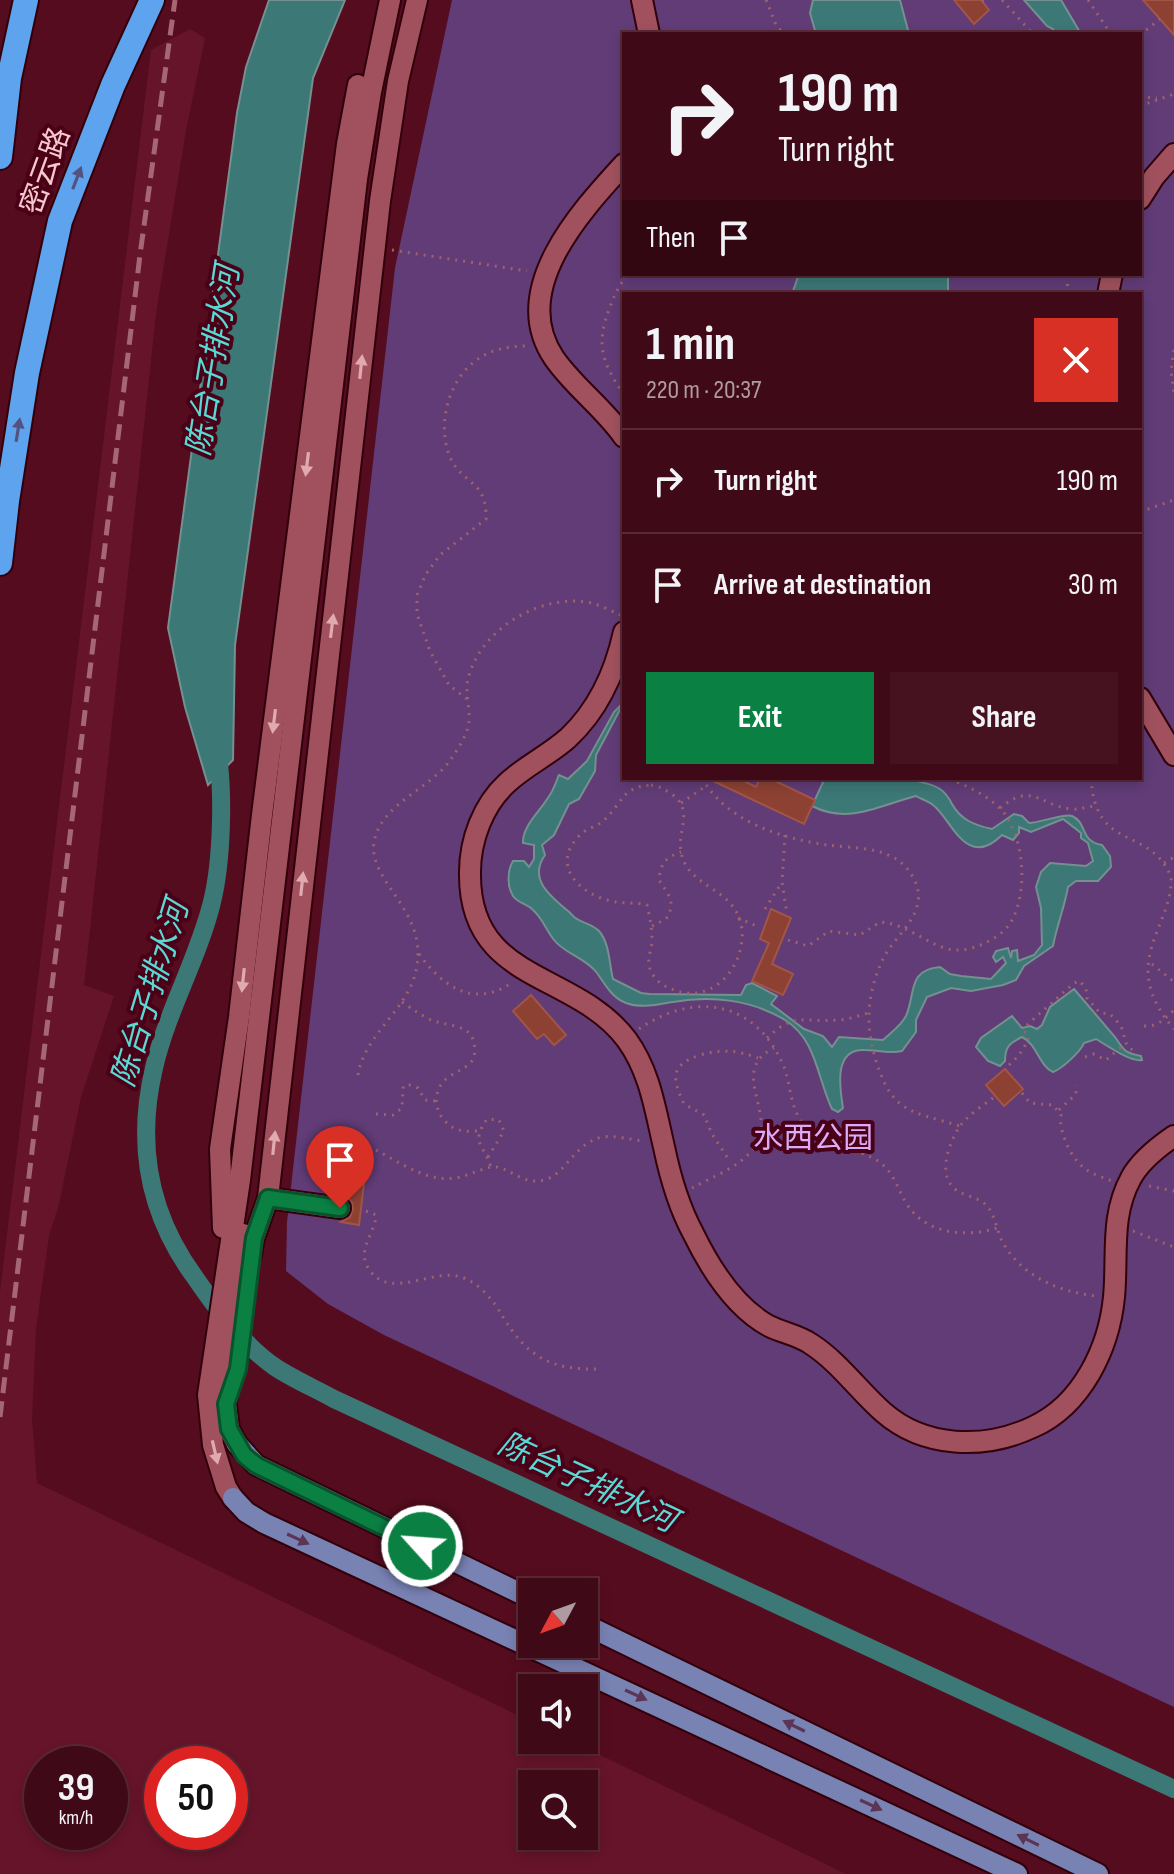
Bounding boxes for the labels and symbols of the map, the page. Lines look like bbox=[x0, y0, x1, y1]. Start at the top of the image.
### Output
street label: 密云路 bbox=[14, 123, 78, 219]
one-way arrow bbox=[71, 165, 84, 189]
water label: 陈台子排水河 bbox=[180, 257, 249, 459]
one-way arrow bbox=[354, 355, 367, 380]
one-way arrow bbox=[12, 417, 25, 442]
one-way arrow bbox=[300, 452, 313, 477]
one-way arrow bbox=[325, 613, 338, 638]
one-way arrow bbox=[267, 709, 280, 734]
one-way arrow bbox=[295, 871, 308, 896]
water label: 陈台子排水河 bbox=[104, 891, 199, 1092]
one-way arrow bbox=[237, 968, 250, 993]
park label: 水西公园 bbox=[753, 1121, 873, 1157]
pin bbox=[306, 1126, 374, 1208]
one-way arrow bbox=[267, 1130, 280, 1155]
water label: 陈台子排水河 bbox=[492, 1425, 688, 1544]
one-way arrow bbox=[210, 1440, 222, 1465]
position arrow bbox=[380, 1504, 464, 1588]
one-way arrow bbox=[287, 1532, 310, 1545]
north arrow bbox=[518, 1578, 598, 1658]
one-way arrow bbox=[624, 1688, 647, 1702]
one-way arrow bbox=[783, 1720, 806, 1733]
speed limit sign: 50 bbox=[144, 1746, 248, 1850]
one-way arrow bbox=[860, 1798, 883, 1812]
one-way arrow bbox=[1016, 1833, 1040, 1847]

